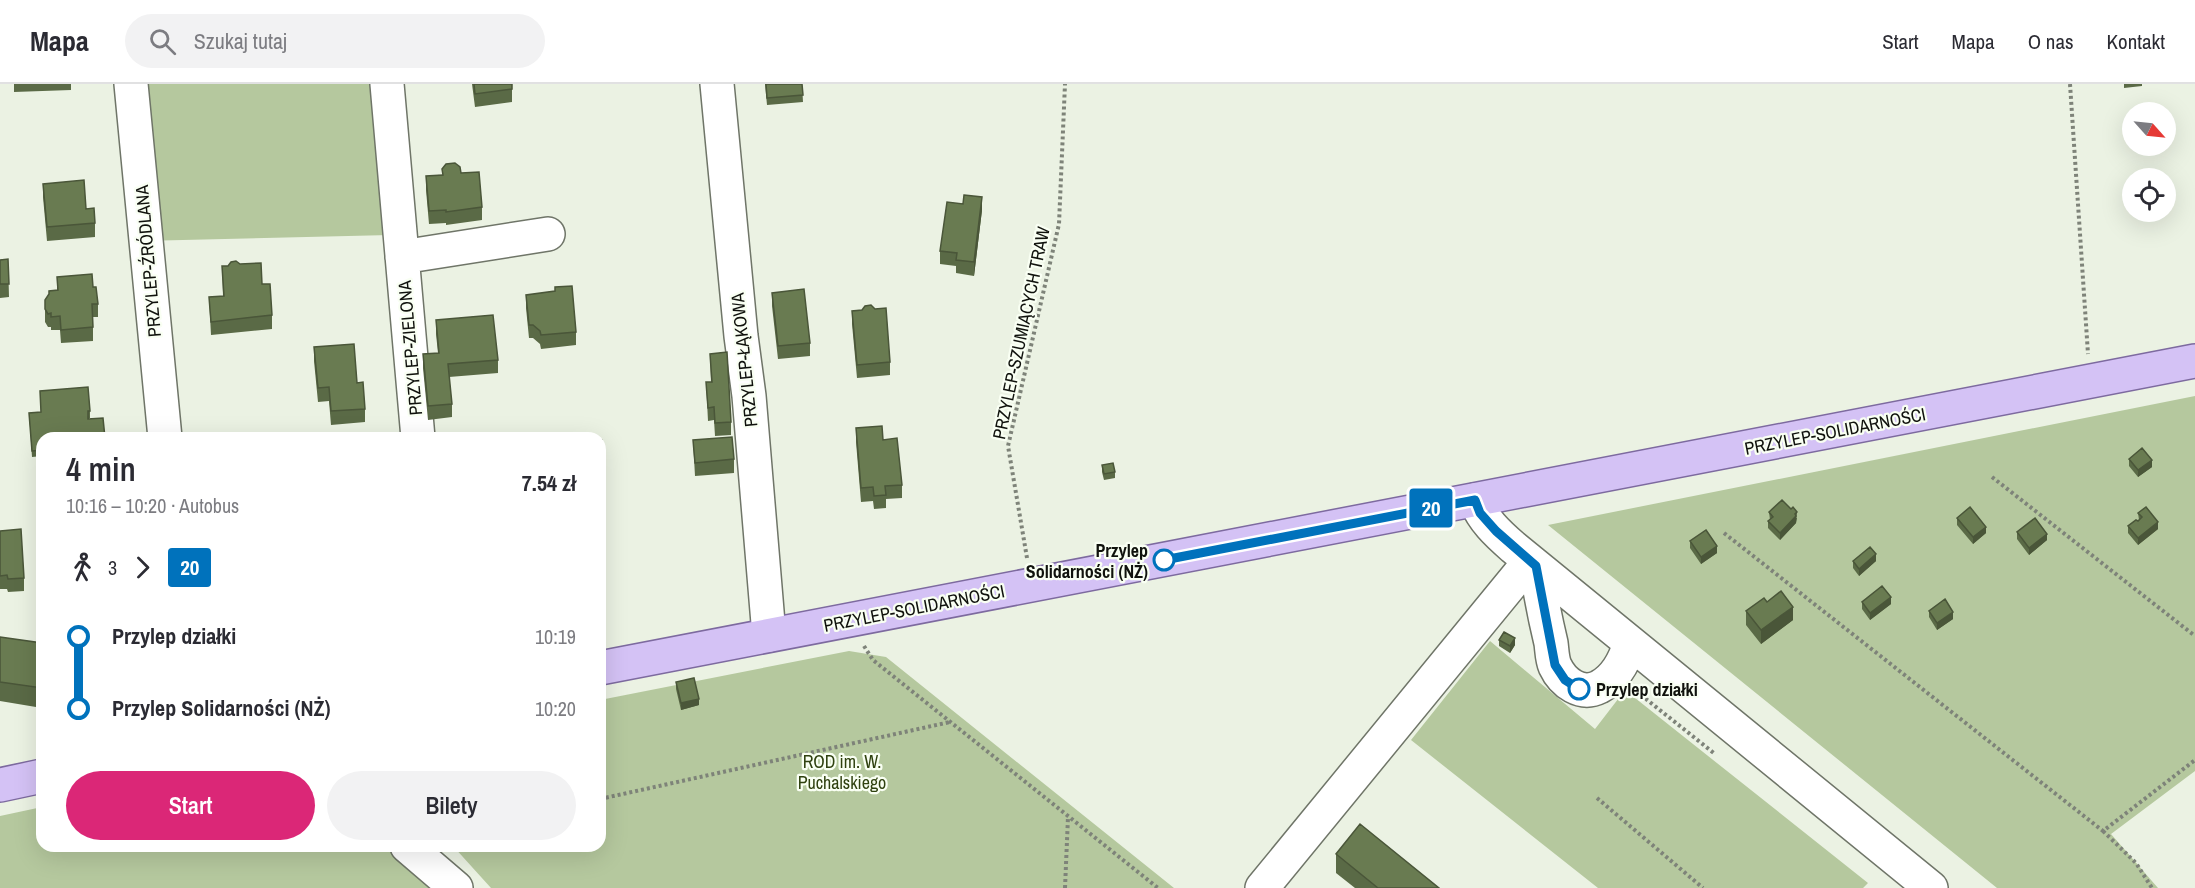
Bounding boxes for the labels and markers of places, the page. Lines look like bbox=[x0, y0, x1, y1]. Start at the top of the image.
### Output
place label: Przylep Solidarności (NŻ) bbox=[1026, 538, 1148, 584]
marker: Przylep Solidarności (NŻ) bbox=[1153, 549, 1175, 571]
place label: Przylep działki bbox=[1596, 677, 1698, 702]
marker: Przylep działki bbox=[1568, 678, 1590, 700]

